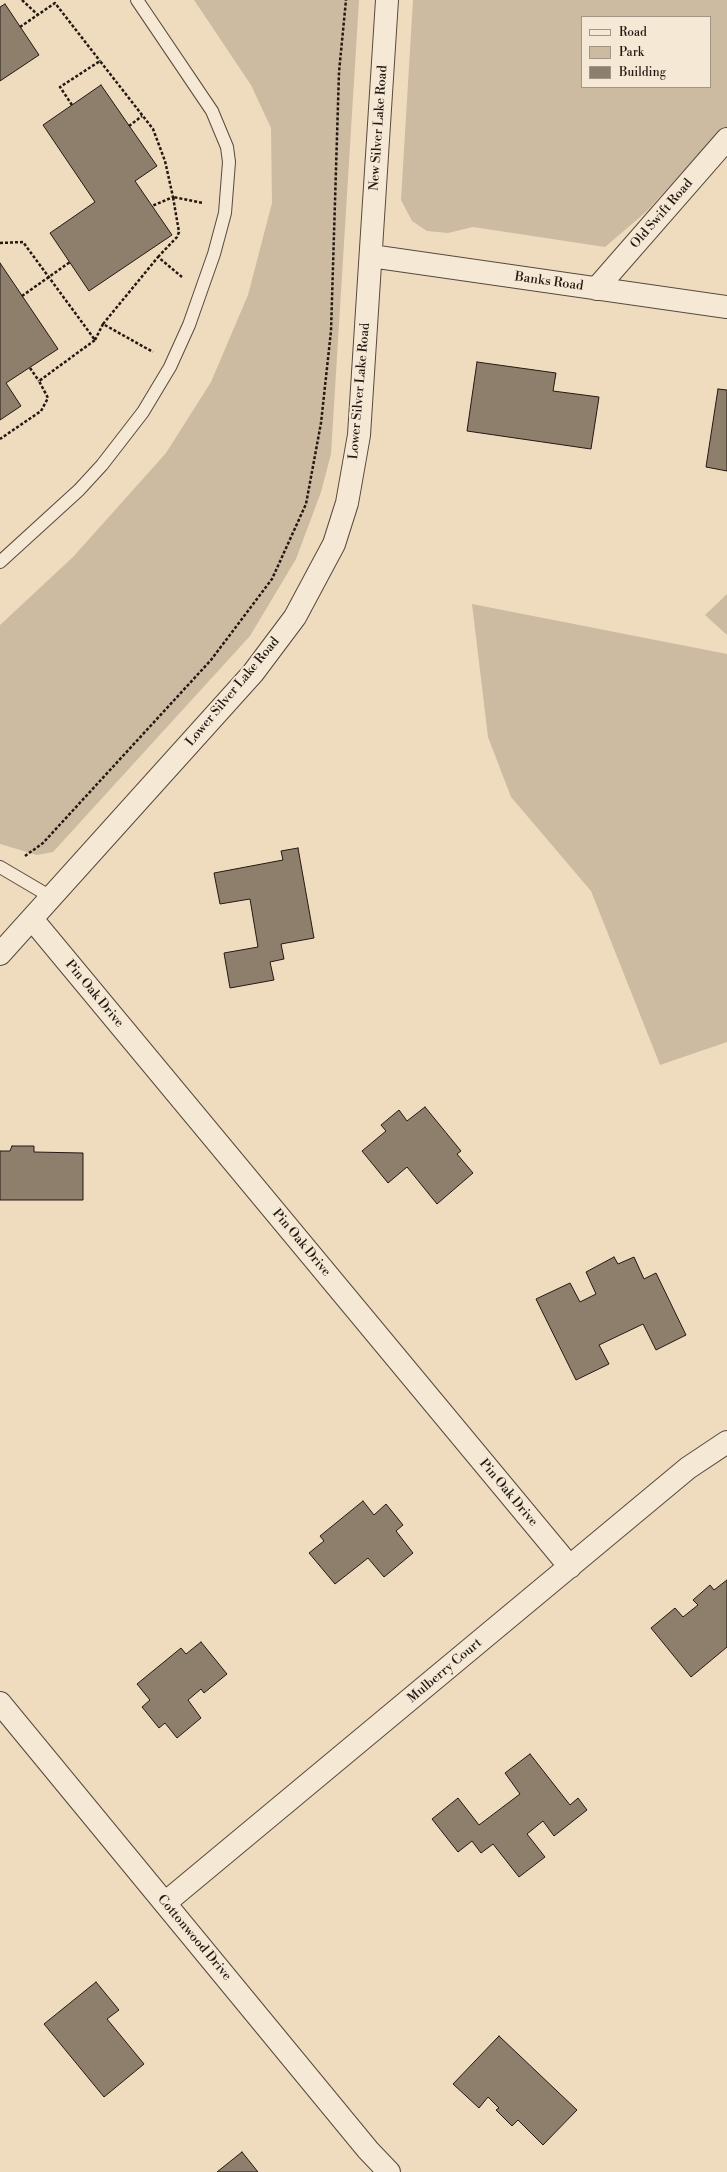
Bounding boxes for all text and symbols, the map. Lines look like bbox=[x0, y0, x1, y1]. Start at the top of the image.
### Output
legend bbox=[581, 16, 711, 88]
text: Road bbox=[619, 25, 647, 40]
text: Park bbox=[619, 45, 644, 60]
street label: New Silver Lake Road bbox=[367, 65, 391, 191]
text: Building bbox=[619, 65, 666, 80]
street label: Old Swift Road bbox=[628, 176, 696, 252]
street label: Banks Road bbox=[514, 269, 584, 295]
street label: Lower Silver Lake Road bbox=[346, 322, 374, 460]
street label: Lower Silver Lake Road bbox=[183, 634, 283, 750]
street label: Pin Oak Drive bbox=[61, 957, 127, 1031]
street label: Pin Oak Drive bbox=[268, 1206, 334, 1280]
street label: Pin Oak Drive bbox=[475, 1456, 541, 1530]
street label: Mulberry Court bbox=[405, 1635, 485, 1707]
street label: Cottonwood Drive bbox=[154, 1892, 234, 1984]

